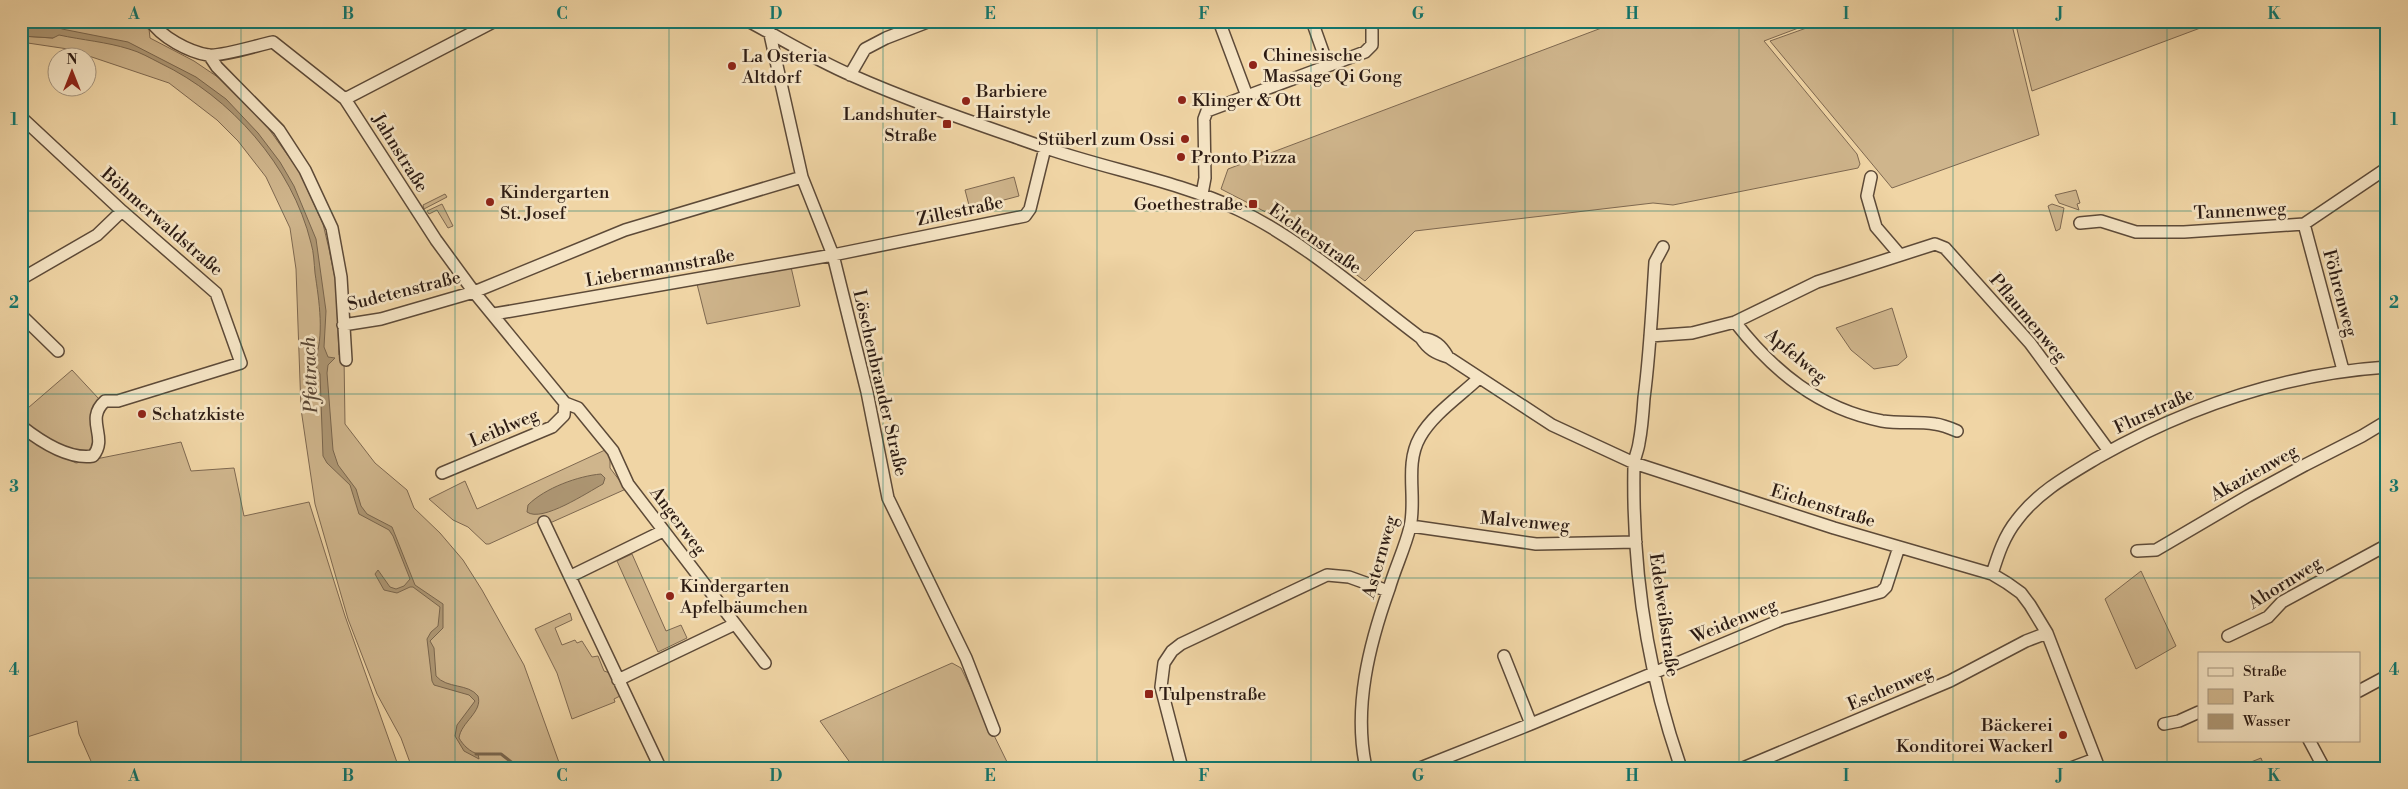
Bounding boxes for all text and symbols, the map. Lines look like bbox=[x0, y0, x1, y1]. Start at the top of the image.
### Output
text: A bbox=[127, 4, 140, 24]
text: B bbox=[342, 4, 354, 24]
text: C bbox=[556, 4, 568, 24]
text: D bbox=[770, 4, 783, 24]
text: E bbox=[984, 4, 996, 24]
text: F bbox=[1198, 4, 1210, 24]
text: G bbox=[1412, 4, 1425, 24]
text: H bbox=[1625, 4, 1639, 24]
text: I bbox=[1843, 4, 1849, 24]
text: J bbox=[2055, 4, 2063, 24]
text: K bbox=[2268, 4, 2282, 24]
place label: Chinesische Massage Qi Gong bbox=[1263, 44, 1403, 88]
place label: La Osteria Altdorf bbox=[741, 45, 828, 89]
north arrow bbox=[48, 48, 98, 98]
text: N bbox=[66, 51, 78, 69]
marker: Chinesische Massage Qi Gong bbox=[1247, 59, 1259, 71]
marker: La Osteria Altdorf bbox=[726, 60, 738, 72]
place label: Barbiere Hairstyle bbox=[975, 80, 1051, 124]
place label: Klinger & Ott bbox=[1192, 89, 1302, 112]
marker: Klinger & Ott bbox=[1176, 94, 1188, 106]
marker: Barbiere Hairstyle bbox=[960, 95, 972, 107]
place label: Landshuter Straße bbox=[843, 103, 937, 147]
street label: Jahnstraße bbox=[366, 108, 433, 197]
text: 1 bbox=[10, 110, 18, 130]
text: 1 bbox=[2390, 110, 2398, 130]
marker: Landshuter Straße bbox=[941, 118, 953, 130]
place label: Stüberl zum Ossi bbox=[1038, 128, 1175, 151]
marker: Stüberl zum Ossi bbox=[1179, 133, 1191, 145]
place label: Pronto Pizza bbox=[1191, 146, 1297, 169]
marker: Pronto Pizza bbox=[1175, 151, 1187, 163]
street label: Böhmerwaldstraße bbox=[95, 162, 228, 281]
place label: Kindergarten St. Josef bbox=[500, 181, 610, 225]
street label: Zillestraße bbox=[915, 191, 1005, 231]
place label: Goethestraße bbox=[1134, 193, 1243, 216]
marker: Kindergarten St. Josef bbox=[484, 196, 496, 208]
street label: Tannenweg bbox=[2193, 197, 2288, 225]
marker: Goethestraße bbox=[1247, 198, 1259, 210]
street label: Eichenstraße bbox=[1264, 199, 1366, 279]
street label: Liebermannstraße bbox=[584, 244, 736, 292]
street label: Föhrenweg bbox=[2317, 247, 2363, 340]
street label: Sudetenstraße bbox=[345, 266, 463, 316]
street label: Pflaumenweg bbox=[1984, 269, 2072, 368]
street label: Löschenbrander Straße bbox=[847, 287, 913, 479]
text: 2 bbox=[9, 293, 19, 313]
text: 2 bbox=[2389, 293, 2399, 313]
street label: Apfelweg bbox=[1760, 323, 1832, 389]
water label: Pfettrach bbox=[297, 336, 323, 415]
street label: Flurstraße bbox=[2110, 382, 2198, 440]
place label: Schatzkiste bbox=[152, 403, 245, 426]
street label: Leiblweg bbox=[466, 403, 543, 453]
marker: Schatzkiste bbox=[136, 408, 148, 420]
street label: Akazienweg bbox=[2205, 439, 2302, 507]
text: 3 bbox=[9, 477, 19, 497]
text: 3 bbox=[2389, 477, 2399, 497]
street label: Eichenstraße bbox=[1768, 479, 1878, 533]
street label: Angerweg bbox=[644, 481, 712, 561]
street label: Malvenweg bbox=[1479, 507, 1571, 537]
street label: Asternweg bbox=[1357, 512, 1403, 602]
street label: Ahornweg bbox=[2243, 551, 2327, 615]
street label: Edelweißstraße bbox=[1644, 552, 1684, 678]
place label: Kindergarten Apfelbäumchen bbox=[679, 575, 808, 619]
marker: Kindergarten Apfelbäumchen bbox=[664, 590, 676, 602]
street label: Weidenweg bbox=[1687, 593, 1781, 649]
legend bbox=[2198, 652, 2360, 742]
street label: Eschenweg bbox=[1844, 659, 1937, 716]
text: 4 bbox=[9, 660, 20, 680]
text: 4 bbox=[2389, 660, 2400, 680]
text: Straße bbox=[2243, 662, 2287, 681]
place label: Tulpenstraße bbox=[1159, 683, 1266, 706]
marker: Tulpenstraße bbox=[1143, 688, 1155, 700]
text: Park bbox=[2243, 688, 2275, 707]
text: Wasser bbox=[2242, 712, 2291, 731]
place label: Bäckerei Konditorei Wackerl bbox=[1896, 714, 2054, 758]
marker: Bäckerei Konditorei Wackerl bbox=[2057, 729, 2069, 741]
text: A bbox=[127, 766, 140, 786]
text: B bbox=[342, 766, 354, 786]
text: C bbox=[556, 766, 568, 786]
text: D bbox=[770, 766, 783, 786]
text: E bbox=[984, 766, 996, 786]
text: F bbox=[1198, 766, 1210, 786]
text: G bbox=[1412, 766, 1425, 786]
text: H bbox=[1625, 766, 1639, 786]
text: I bbox=[1843, 766, 1849, 786]
text: J bbox=[2055, 766, 2063, 786]
text: K bbox=[2268, 766, 2282, 786]

